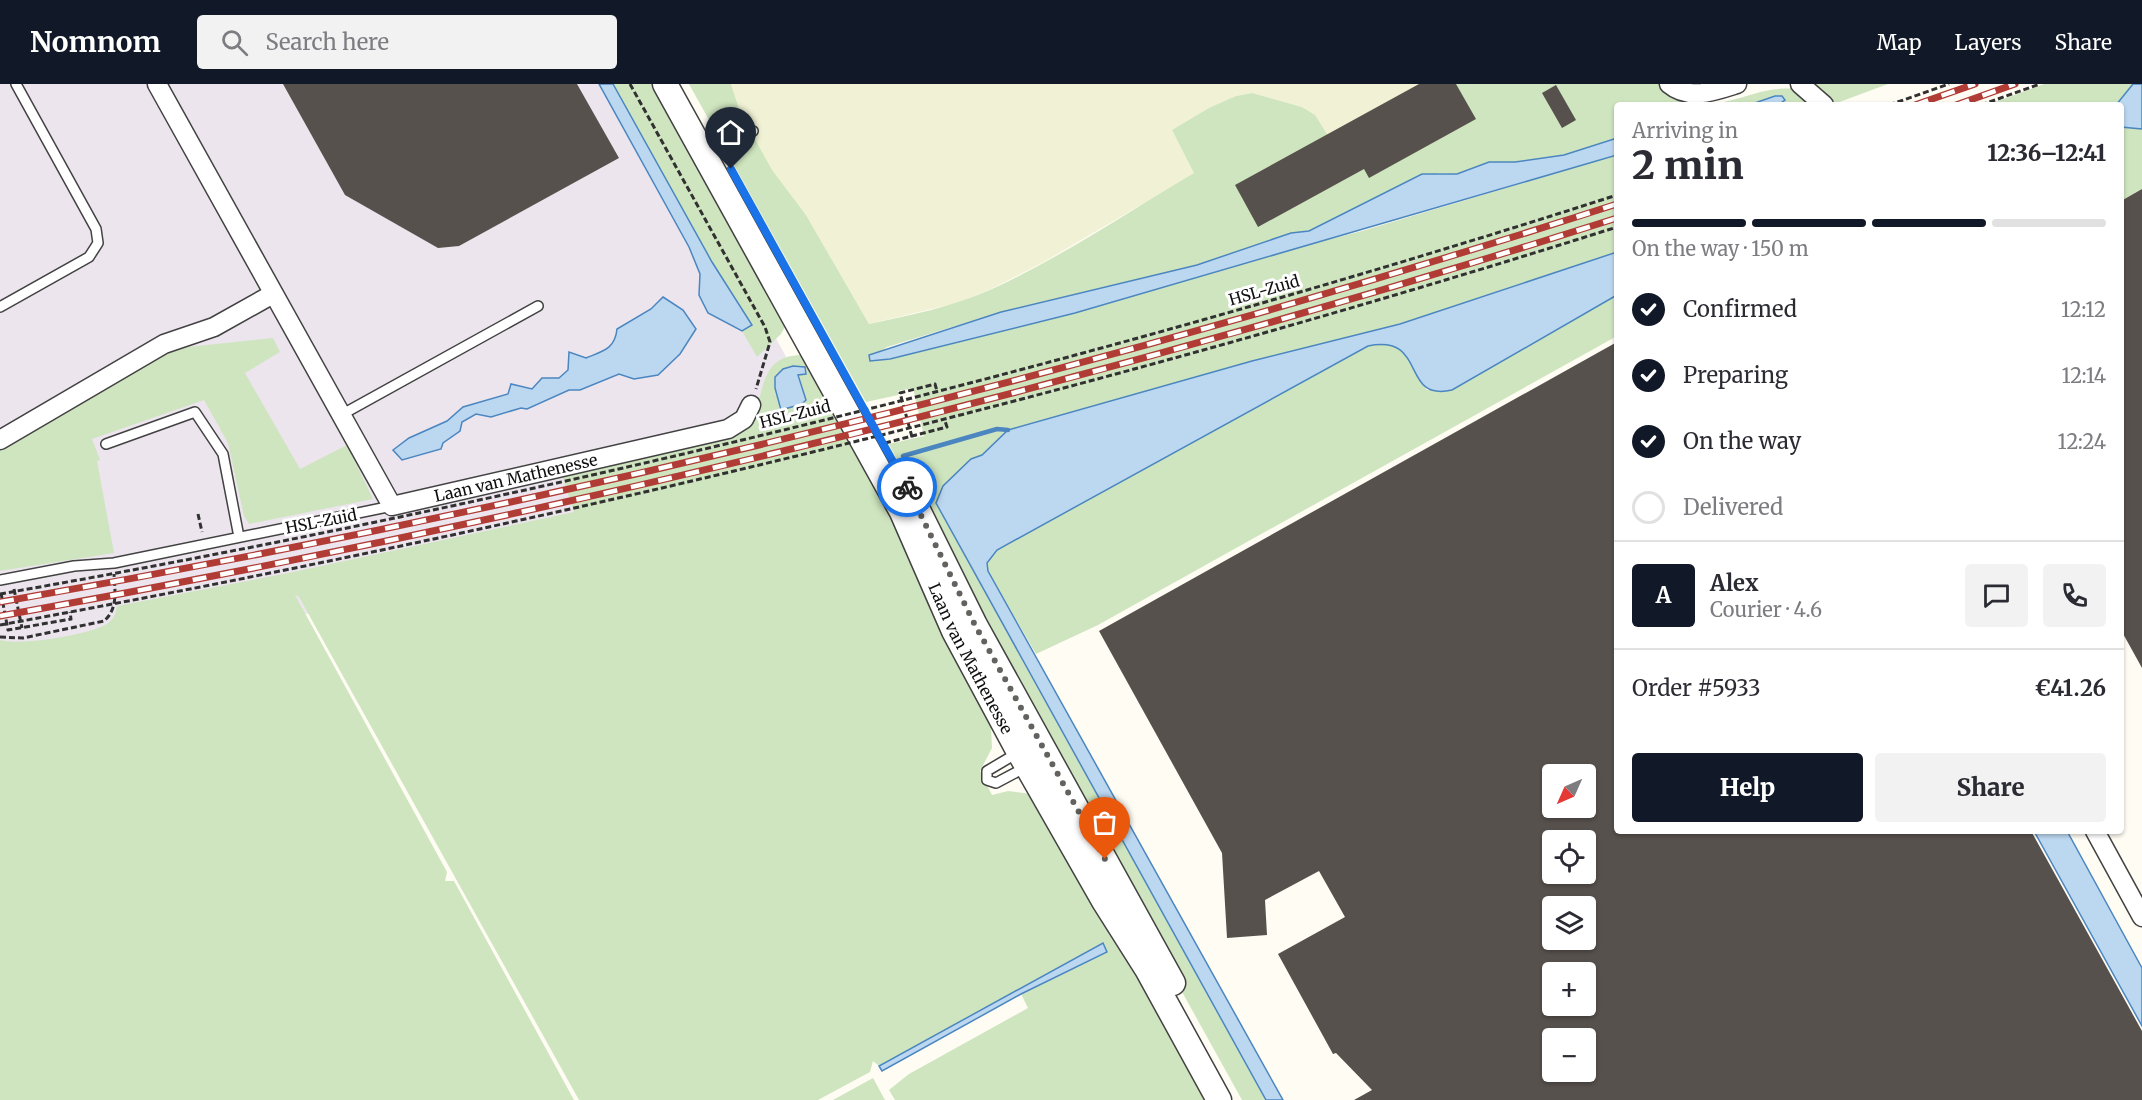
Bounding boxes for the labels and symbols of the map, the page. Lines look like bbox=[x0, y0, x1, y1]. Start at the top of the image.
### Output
pin bbox=[705, 107, 756, 169]
street label: HSL-Zuid bbox=[1226, 270, 1302, 310]
street label: HSL-Zuid bbox=[757, 395, 833, 432]
street label: Laan van Mathenesse bbox=[432, 449, 599, 506]
courier bbox=[877, 457, 937, 517]
street label: HSL-Zuid bbox=[283, 504, 359, 538]
street label: Laan van Mathenesse bbox=[924, 580, 1017, 737]
north arrow bbox=[1542, 764, 1596, 818]
pin bbox=[1079, 797, 1130, 859]

